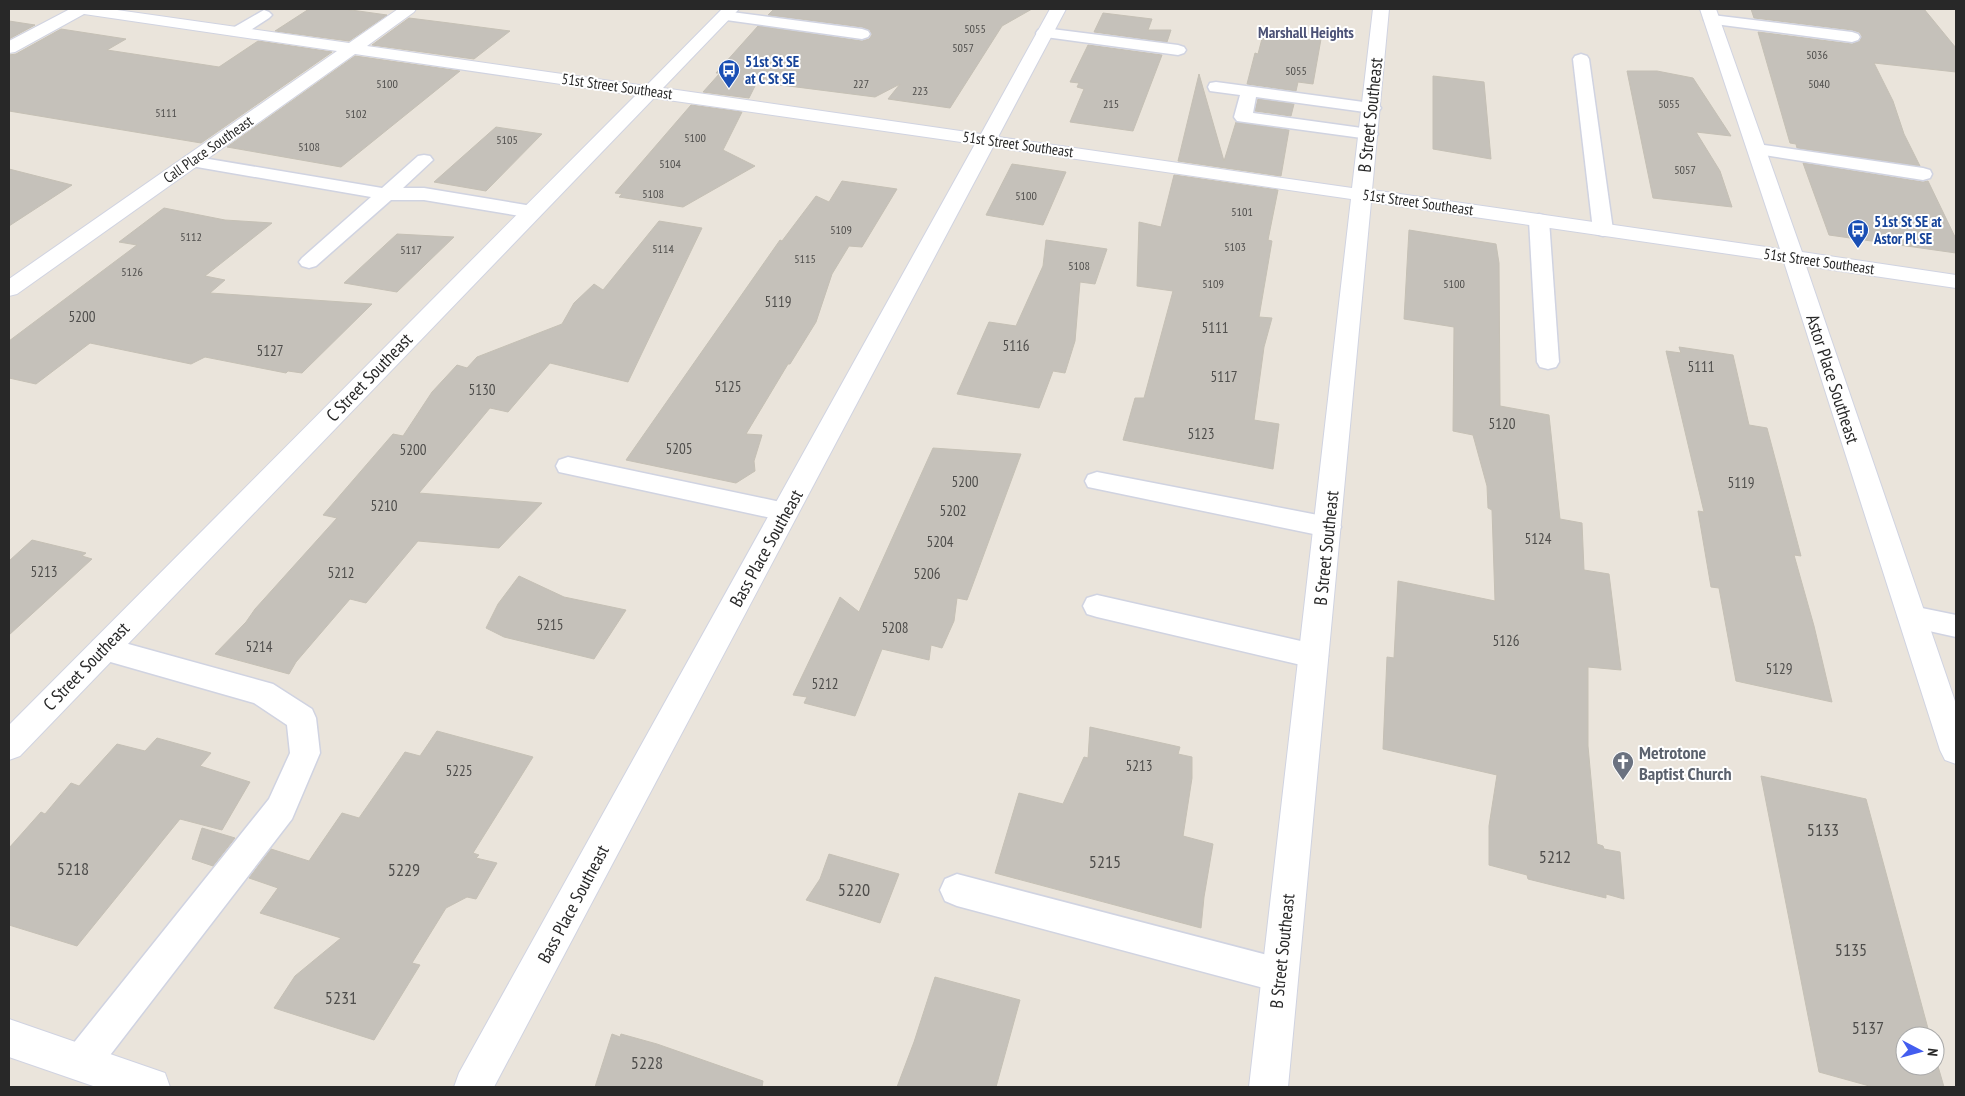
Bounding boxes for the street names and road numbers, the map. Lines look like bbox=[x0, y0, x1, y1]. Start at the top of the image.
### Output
street label: B Street Southeast bbox=[1353, 56, 1387, 173]
street label: 51st Street Southeast bbox=[560, 69, 674, 103]
street label: Call Place Southeast bbox=[160, 111, 256, 187]
street label: 51st Street Southeast bbox=[961, 127, 1075, 161]
street label: 51st Street Southeast bbox=[1361, 185, 1475, 219]
street label: 51st Street Southeast bbox=[1762, 244, 1876, 278]
street label: Astor Place Southeast bbox=[1801, 311, 1865, 447]
street label: C Street Southeast bbox=[321, 328, 417, 426]
street label: Bass Place Southeast bbox=[724, 485, 808, 611]
street label: B Street Southeast bbox=[1309, 489, 1343, 606]
street label: C Street Southeast bbox=[38, 617, 134, 715]
street label: Bass Place Southeast bbox=[532, 841, 614, 967]
street label: B Street Southeast bbox=[1265, 892, 1299, 1009]

